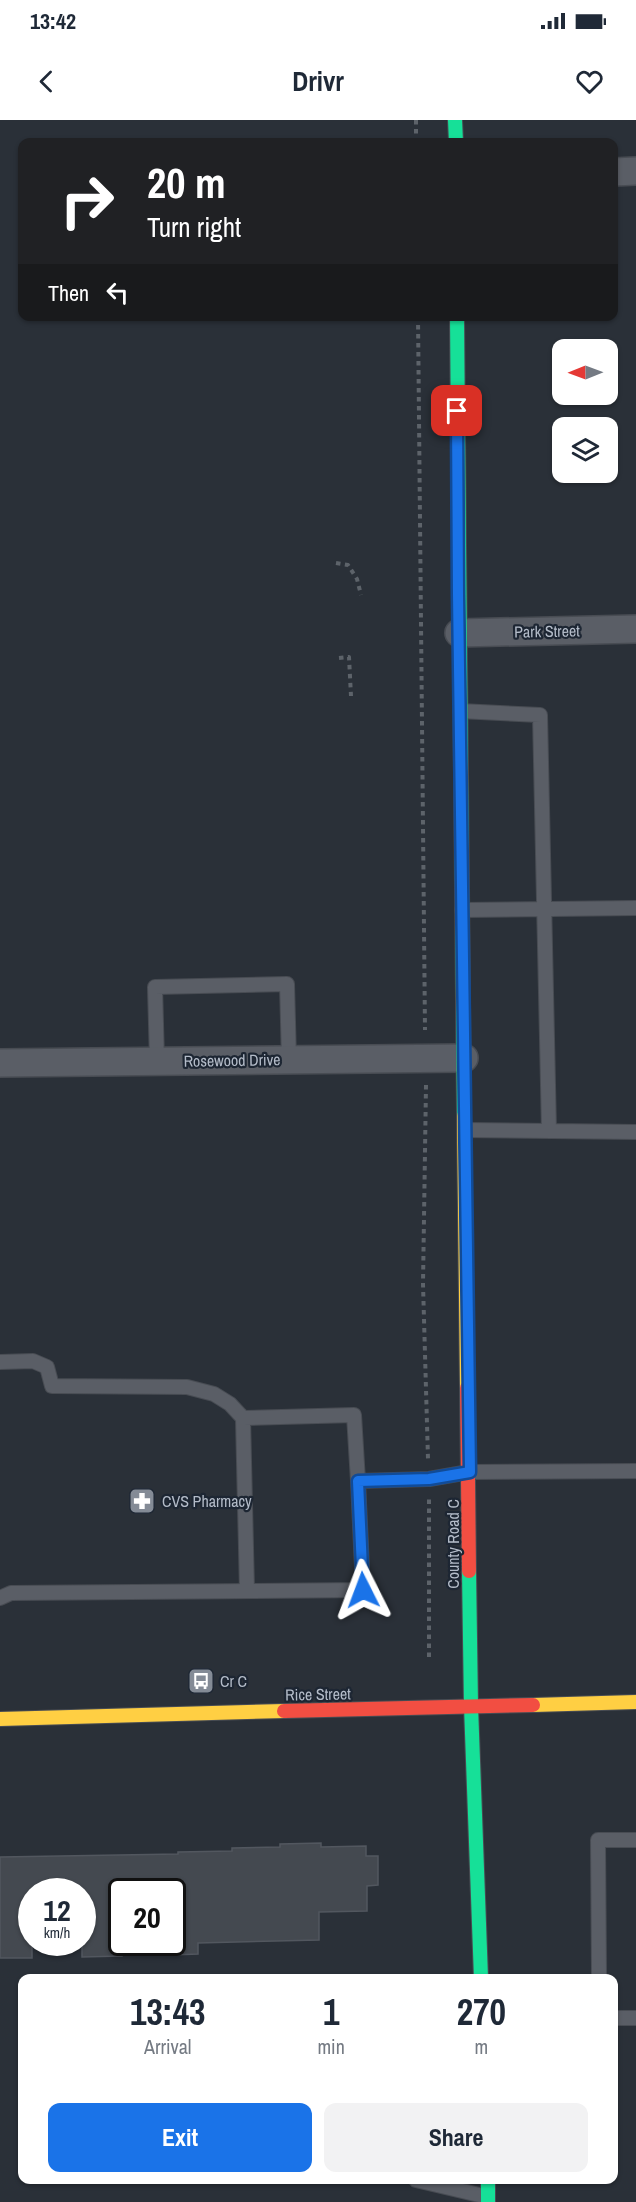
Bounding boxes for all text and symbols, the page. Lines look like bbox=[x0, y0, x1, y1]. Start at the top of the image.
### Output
text: 13:42 bbox=[30, 6, 76, 36]
text: Drivr bbox=[292, 63, 344, 99]
icon: back bbox=[30, 65, 63, 98]
icon: heart bbox=[573, 65, 606, 98]
text: 20 m bbox=[147, 155, 226, 211]
icon: right bbox=[48, 162, 126, 240]
text: Turn right bbox=[147, 209, 241, 245]
icon: left bbox=[101, 276, 134, 309]
text: Then bbox=[48, 278, 89, 308]
north arrow bbox=[552, 339, 618, 405]
map controls bbox=[552, 339, 618, 483]
pin bbox=[431, 385, 482, 436]
icon: arrive bbox=[440, 394, 473, 427]
button: layers bbox=[552, 417, 618, 483]
street label: Park Street bbox=[514, 619, 580, 643]
street label: Rosewood Drive bbox=[183, 1048, 281, 1072]
pharmacy icon: CVS Pharmacy bbox=[127, 1486, 157, 1516]
place label: CVS Pharmacy bbox=[162, 1490, 252, 1512]
street label: County Road C bbox=[442, 1499, 464, 1589]
position arrow bbox=[331, 1558, 395, 1622]
bus stop icon: Cr C bbox=[186, 1666, 216, 1696]
place label: Cr C bbox=[220, 1670, 247, 1692]
street label: Rice Street bbox=[285, 1682, 351, 1706]
speed limit sign: 20 bbox=[108, 1878, 186, 1956]
text: 12 bbox=[43, 1890, 71, 1930]
text: km/h bbox=[44, 1922, 70, 1943]
text: 13:43 bbox=[130, 1988, 205, 2036]
text: 1 bbox=[323, 1988, 339, 2036]
text: 270 bbox=[457, 1988, 506, 2036]
text: Arrival bbox=[144, 2033, 191, 2060]
text: min bbox=[317, 2033, 345, 2060]
text: m bbox=[475, 2033, 488, 2060]
button: Exit bbox=[48, 2103, 312, 2172]
button: Share bbox=[324, 2103, 588, 2172]

